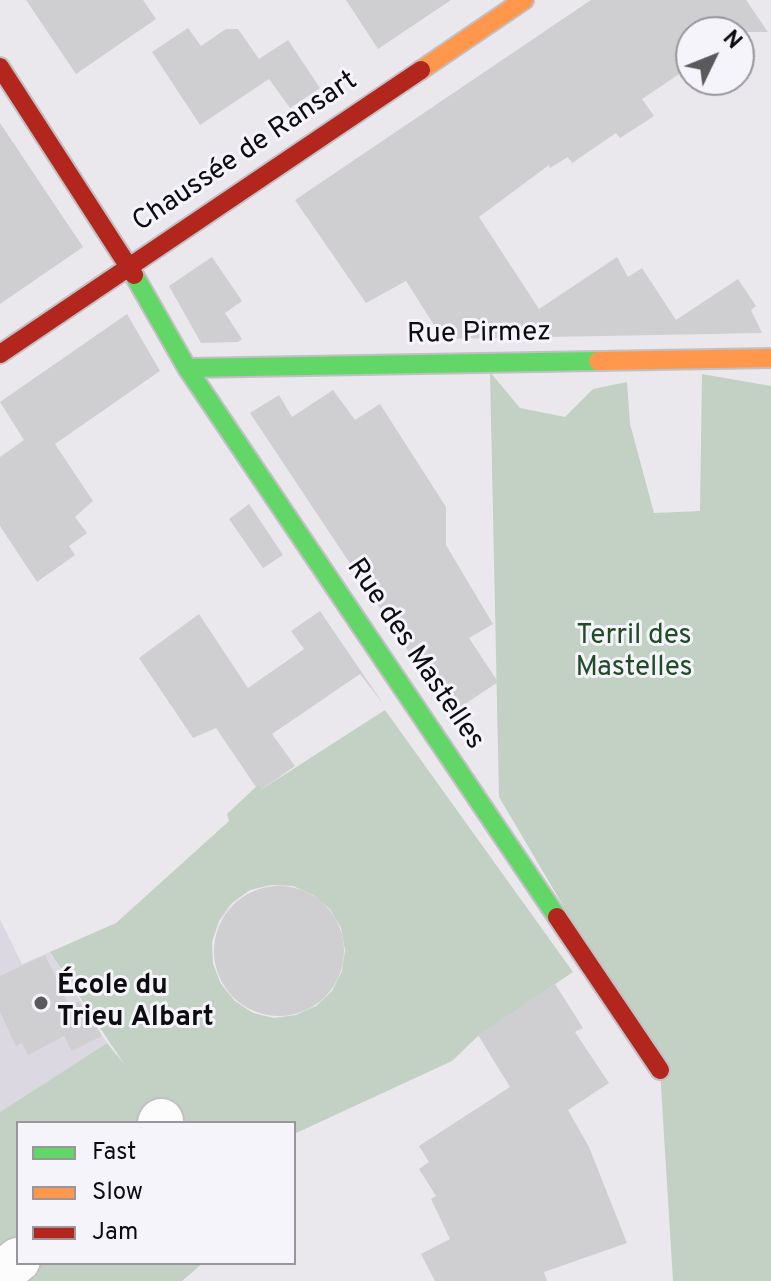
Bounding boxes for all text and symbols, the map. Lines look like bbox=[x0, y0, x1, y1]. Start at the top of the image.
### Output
north arrow bbox=[675, 16, 755, 96]
text: N bbox=[716, 26, 747, 56]
street label: Chaussée de Ransart bbox=[127, 65, 365, 241]
street label: Rue Pirmez bbox=[407, 317, 551, 353]
street label: Rue des Mastelles bbox=[338, 553, 490, 757]
park label: Terril des Mastelles bbox=[575, 620, 693, 686]
place label: École du Trieu Albart bbox=[57, 970, 214, 1036]
marker: École du Trieu Albart bbox=[32, 994, 50, 1012]
legend bbox=[16, 1121, 296, 1265]
text: Fast bbox=[92, 1138, 136, 1168]
text: Slow bbox=[92, 1178, 143, 1208]
text: Jam bbox=[92, 1218, 138, 1248]

